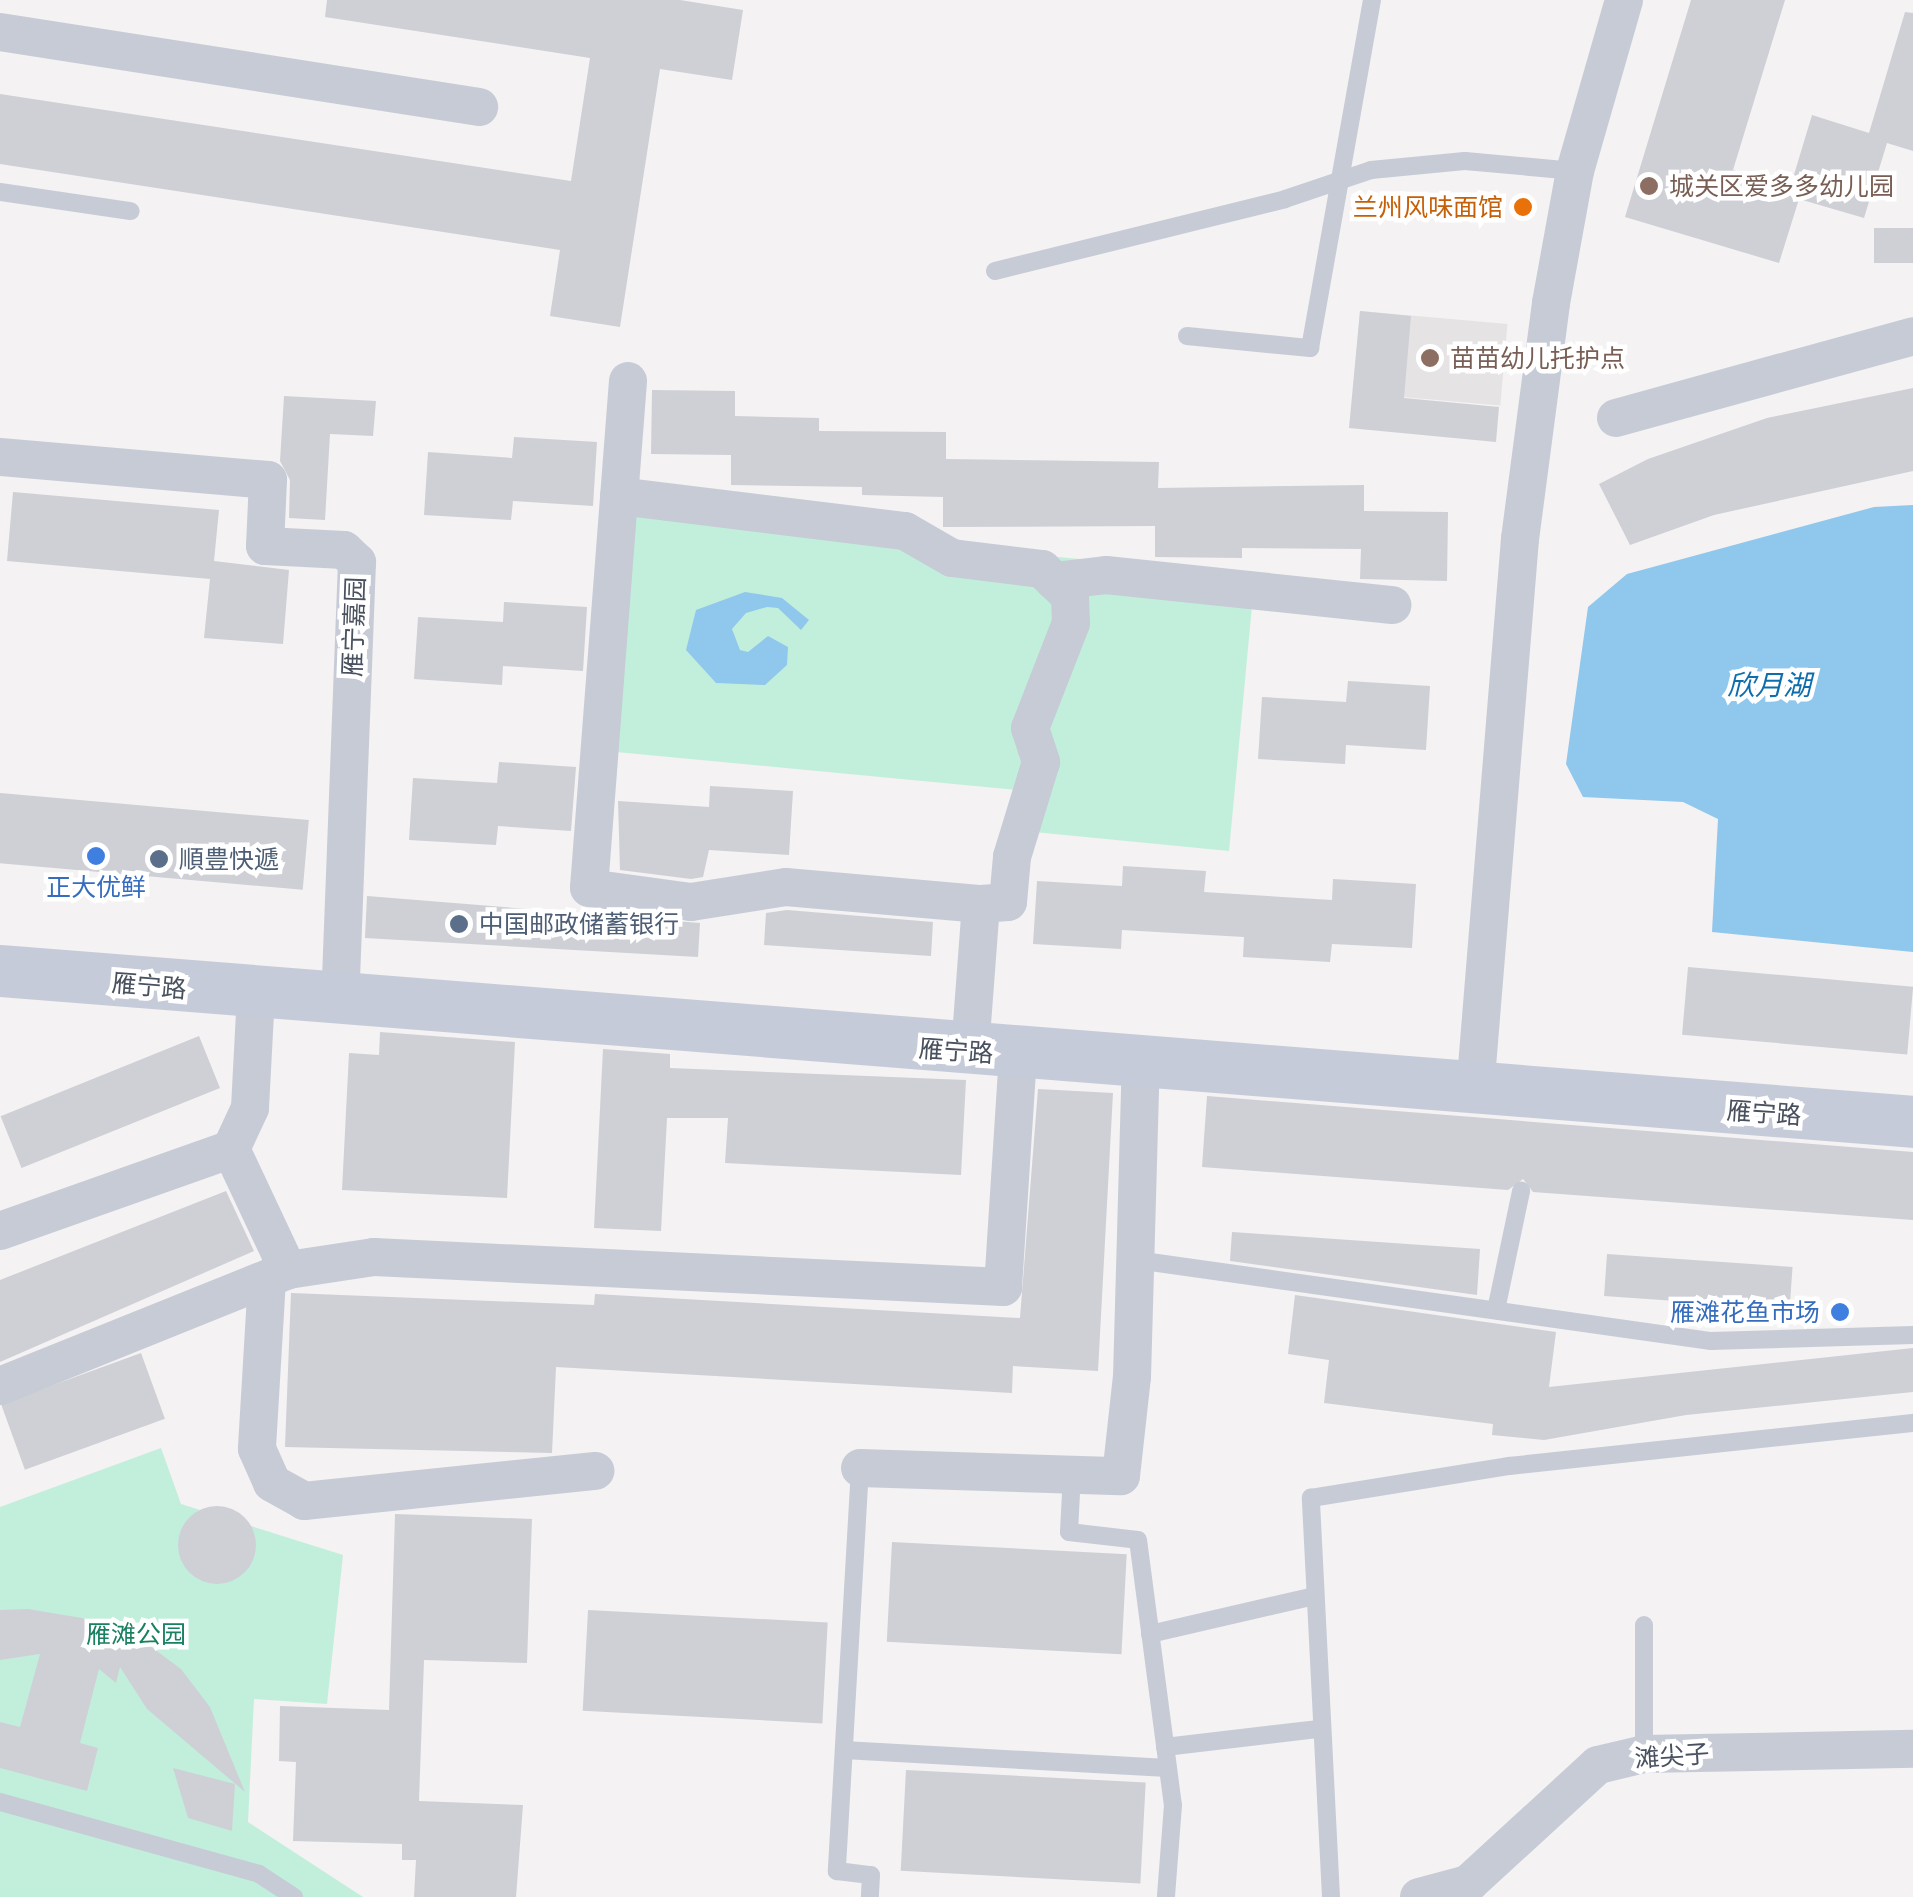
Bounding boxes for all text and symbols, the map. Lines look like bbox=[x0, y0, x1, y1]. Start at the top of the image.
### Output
place label: 城关区爱多多幼儿园 bbox=[1669, 171, 1894, 201]
marker: 城关区爱多多幼儿园 bbox=[1638, 175, 1660, 197]
place label: 兰州风味面馆 bbox=[1353, 192, 1503, 222]
marker: 兰州风味面馆 bbox=[1512, 196, 1534, 218]
place label: 苗苗幼儿托护点 bbox=[1450, 343, 1625, 373]
marker: 苗苗幼儿托护点 bbox=[1419, 347, 1441, 369]
street label: 雁宁嘉园 bbox=[337, 577, 371, 677]
water label: 欣月湖 bbox=[1727, 668, 1811, 702]
place label: 順豊快遞 bbox=[179, 844, 279, 874]
marker: 正大优鲜 bbox=[85, 845, 107, 867]
marker: 順豊快遞 bbox=[148, 848, 170, 870]
place label: 正大优鲜 bbox=[46, 872, 146, 902]
place label: 中国邮政储蓄银行 bbox=[479, 909, 679, 939]
marker: 中国邮政储蓄银行 bbox=[448, 913, 470, 935]
street label: 雁宁路 bbox=[110, 968, 188, 1004]
street label: 雁宁路 bbox=[918, 1033, 994, 1069]
street label: 雁宁路 bbox=[1726, 1095, 1802, 1131]
place label: 雁滩花鱼市场 bbox=[1670, 1297, 1820, 1327]
marker: 雁滩花鱼市场 bbox=[1829, 1301, 1851, 1323]
park label: 雁滩公园 bbox=[86, 1619, 186, 1649]
street label: 滩尖子 bbox=[1634, 1738, 1710, 1774]

